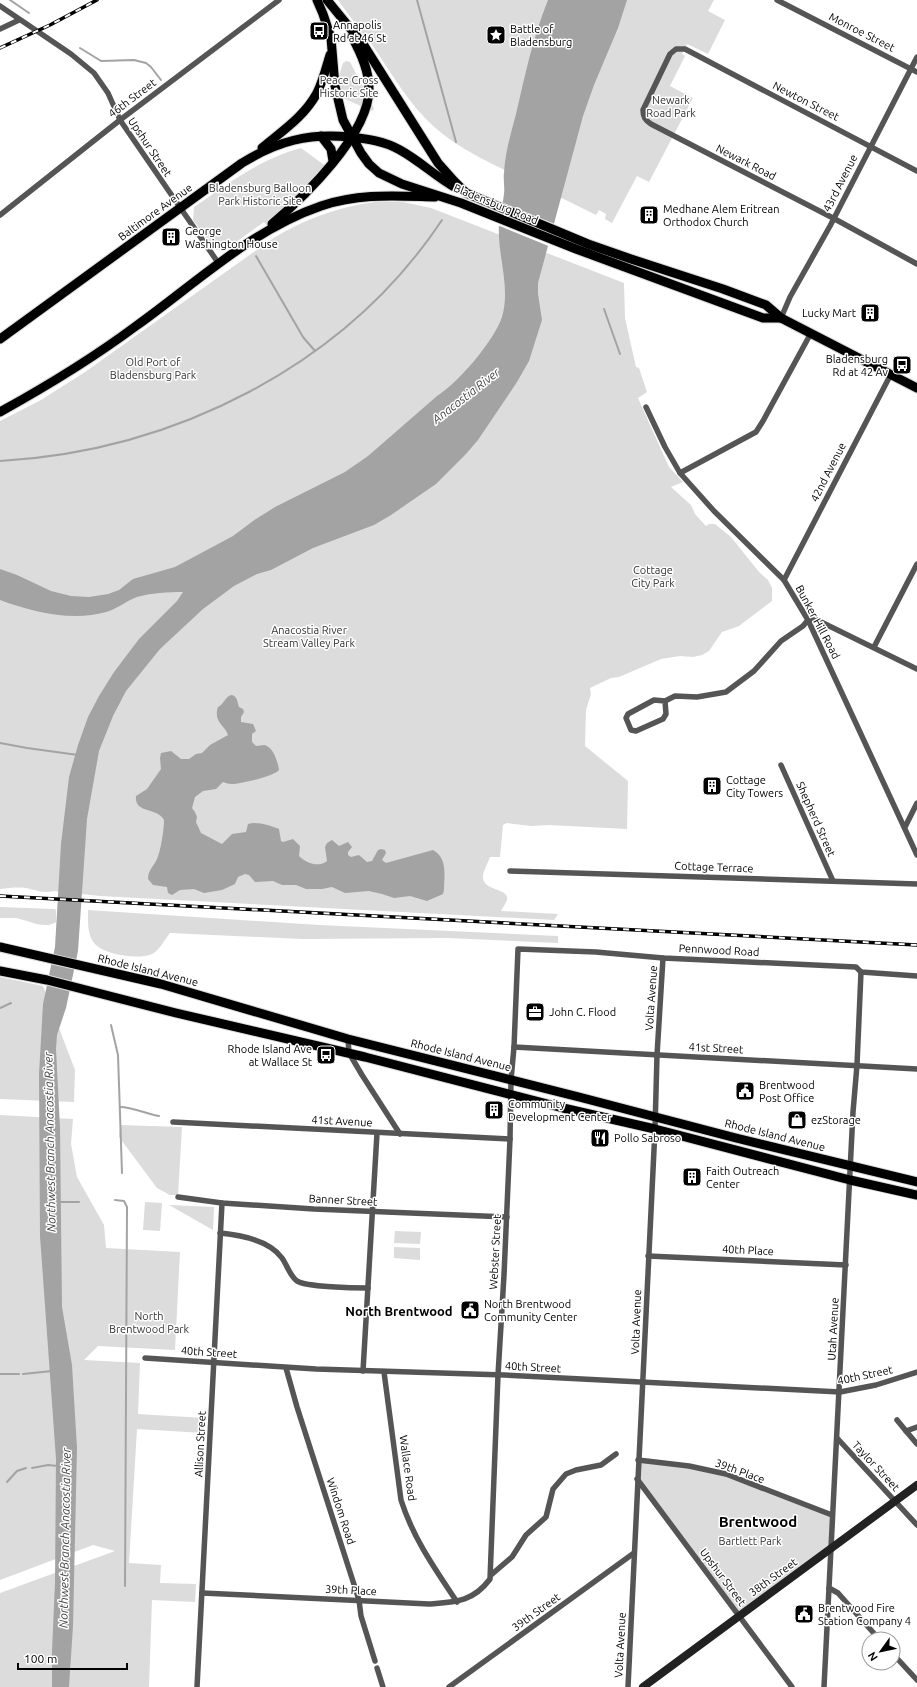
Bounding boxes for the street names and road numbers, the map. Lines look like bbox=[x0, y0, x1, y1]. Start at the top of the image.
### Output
street label: Monroe Street bbox=[827, 10, 897, 54]
street label: 46th Street bbox=[106, 76, 159, 120]
street label: Newton Street bbox=[771, 79, 842, 123]
street label: Upshur Street bbox=[126, 115, 175, 179]
street label: Newark Road bbox=[714, 142, 778, 182]
street label: 43rd Avenue bbox=[820, 152, 860, 214]
street label: Baltimore Avenue bbox=[116, 181, 194, 243]
street label: Bladensburg Road bbox=[452, 182, 540, 226]
street label: 42nd Avenue bbox=[808, 440, 848, 504]
street label: Bunker Hill Road bbox=[794, 583, 842, 661]
street label: Shepherd Street bbox=[794, 780, 838, 859]
street label: Cottage Terrace bbox=[674, 860, 754, 874]
street label: Pennwood Road bbox=[678, 942, 760, 958]
street label: Rhode Island Avenue bbox=[97, 952, 199, 988]
street label: Volta Avenue bbox=[643, 965, 659, 1031]
street label: Rhode Island Avenue bbox=[410, 1037, 512, 1073]
street label: 41st Street bbox=[688, 1041, 744, 1055]
street label: 41st Avenue bbox=[311, 1113, 373, 1129]
street label: Rhode Island Avenue bbox=[724, 1117, 826, 1153]
street label: Banner Street bbox=[308, 1192, 378, 1208]
street label: Webster Street bbox=[487, 1214, 503, 1290]
street label: 40th Place bbox=[722, 1243, 774, 1257]
street label: Volta Avenue bbox=[629, 1289, 643, 1355]
street label: Utah Avenue bbox=[825, 1297, 841, 1361]
street label: 40th Street bbox=[181, 1344, 238, 1360]
street label: 40th Street bbox=[505, 1360, 562, 1374]
street label: 40th Street bbox=[836, 1363, 894, 1387]
street label: Allison Street bbox=[192, 1410, 208, 1477]
street label: Wallace Road bbox=[397, 1434, 419, 1502]
street label: Taylor Street bbox=[850, 1439, 902, 1494]
street label: 39th Place bbox=[714, 1456, 766, 1486]
street label: Windom Road bbox=[325, 1476, 357, 1546]
street label: Upshur Street bbox=[698, 1546, 749, 1609]
street label: 38th Street bbox=[747, 1555, 800, 1598]
street label: 39th Place bbox=[325, 1583, 377, 1597]
street label: 39th Street bbox=[510, 1590, 563, 1633]
street label: Volta Avenue bbox=[612, 1612, 628, 1678]

